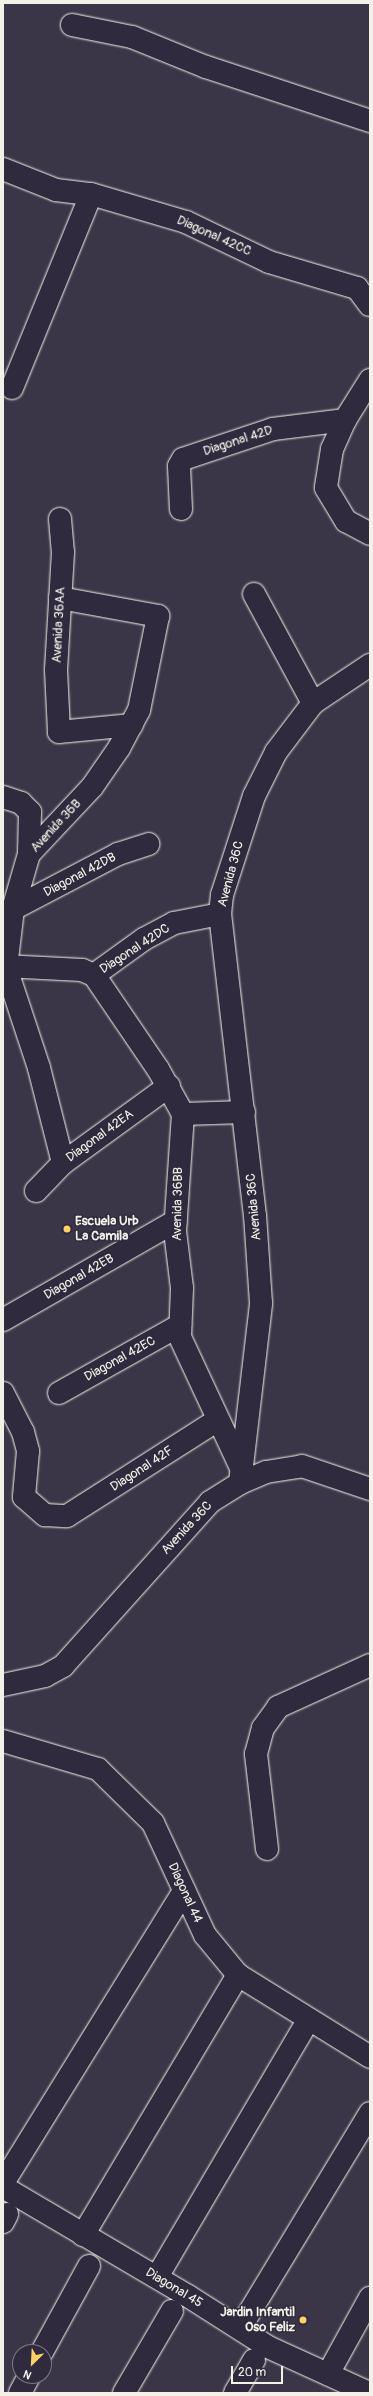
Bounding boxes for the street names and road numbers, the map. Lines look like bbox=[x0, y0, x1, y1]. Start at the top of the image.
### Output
street label: Diagonal 42CC bbox=[174, 213, 254, 259]
street label: Diagonal 42D bbox=[201, 422, 275, 460]
street label: Avenida 36AA bbox=[49, 587, 69, 663]
street label: Avenida 36B bbox=[28, 796, 84, 856]
street label: Avenida 36C bbox=[215, 839, 247, 909]
street label: Diagonal 42DB bbox=[41, 849, 119, 901]
street label: Diagonal 42DC bbox=[97, 921, 173, 977]
street label: Diagonal 42EA bbox=[63, 1106, 137, 1166]
street label: Avenida 36BB bbox=[170, 1167, 186, 1241]
street label: Avenida 36C bbox=[243, 1173, 265, 1241]
street label: Diagonal 42EB bbox=[41, 1251, 117, 1303]
street label: Diagonal 42EC bbox=[82, 1333, 158, 1385]
street label: Diagonal 42F bbox=[108, 1443, 176, 1495]
street label: Avenida 36C bbox=[158, 1498, 216, 1558]
street label: Diagonal 44 bbox=[164, 1861, 206, 1925]
street label: Diagonal 45 bbox=[143, 2265, 205, 2311]

